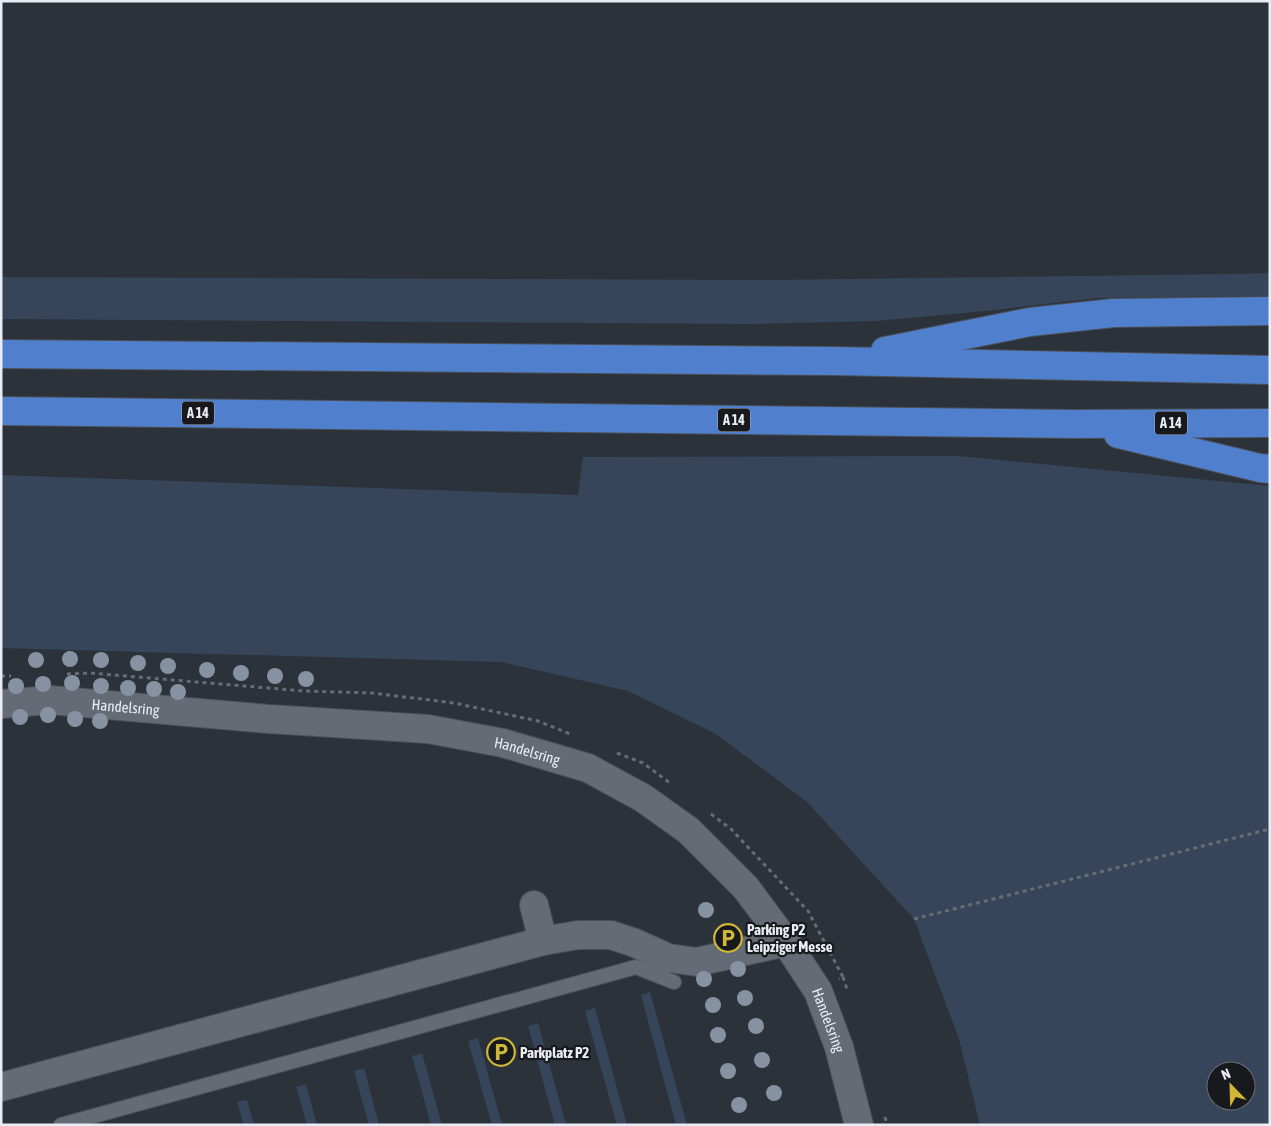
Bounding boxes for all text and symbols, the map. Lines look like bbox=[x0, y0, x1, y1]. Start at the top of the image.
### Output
road number: A 14 bbox=[182, 402, 214, 424]
road number: A 14 bbox=[718, 408, 750, 432]
road number: A 14 bbox=[1155, 412, 1187, 434]
street label: Handelsring bbox=[91, 695, 161, 718]
street label: Handelsring bbox=[493, 733, 563, 768]
place label: Parking P2 Leipziger Messe bbox=[747, 921, 833, 955]
parking icon: Parking P2 Leipziger Messe bbox=[713, 923, 743, 953]
street label: Handelsring bbox=[809, 985, 849, 1055]
parking icon: Parkplatz P2 bbox=[486, 1037, 516, 1067]
place label: Parkplatz P2 bbox=[520, 1044, 589, 1061]
north arrow bbox=[1206, 1061, 1256, 1111]
text: N bbox=[1219, 1065, 1233, 1083]

